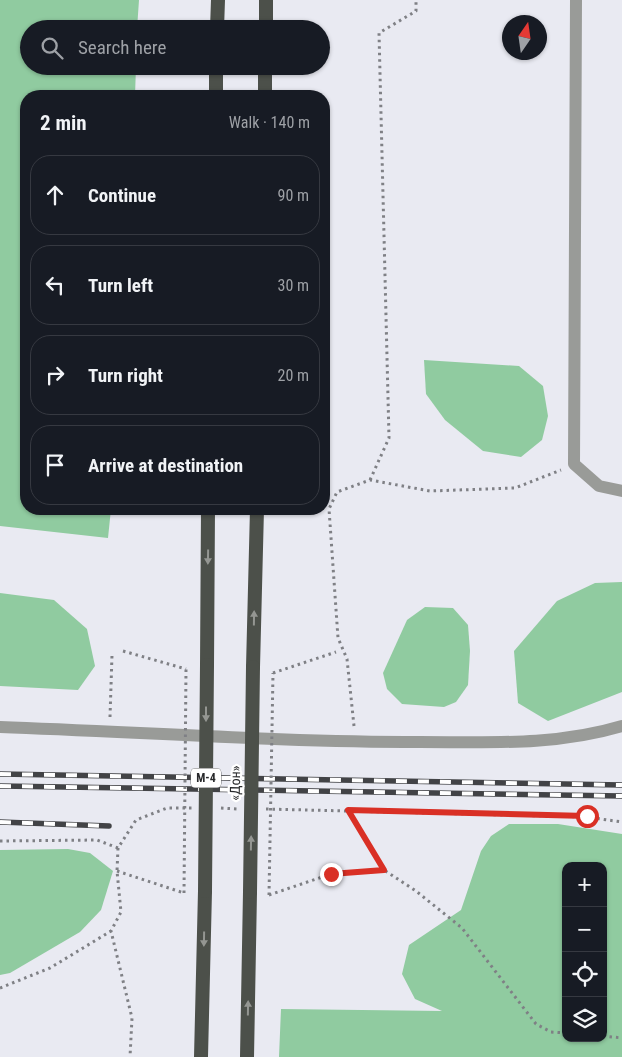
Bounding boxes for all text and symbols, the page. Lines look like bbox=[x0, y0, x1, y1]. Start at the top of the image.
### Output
north arrow bbox=[502, 15, 547, 60]
search box bbox=[20, 20, 330, 75]
icon: search bbox=[38, 34, 66, 62]
text: Search here bbox=[78, 36, 166, 59]
text: 2 min bbox=[40, 111, 87, 135]
text: Walk · 140 m bbox=[229, 113, 310, 132]
icon: ahead bbox=[41, 181, 69, 209]
text: Continue bbox=[88, 184, 156, 207]
text: 90 m bbox=[277, 186, 309, 205]
icon: left bbox=[41, 271, 69, 299]
text: Turn left bbox=[88, 274, 153, 297]
text: 30 m bbox=[277, 276, 309, 295]
icon: right bbox=[41, 361, 69, 389]
text: Turn right bbox=[88, 364, 163, 387]
text: 20 m bbox=[277, 366, 309, 385]
icon: arrive bbox=[41, 451, 69, 479]
text: Arrive at destination bbox=[88, 454, 243, 477]
one-way arrow bbox=[204, 550, 212, 566]
one-way arrow bbox=[251, 610, 259, 626]
one-way arrow bbox=[202, 706, 210, 722]
street label: «Дон» bbox=[227, 765, 243, 801]
road number: М-4 bbox=[191, 768, 221, 788]
route start bbox=[576, 805, 599, 828]
one-way arrow bbox=[247, 835, 255, 851]
map controls bbox=[562, 862, 607, 1042]
button: + bbox=[562, 862, 607, 907]
route end bbox=[320, 863, 343, 886]
button: − bbox=[562, 907, 607, 952]
one-way arrow bbox=[200, 932, 208, 948]
button: locate bbox=[562, 952, 607, 997]
button: layers bbox=[562, 997, 607, 1042]
one-way arrow bbox=[244, 1000, 252, 1016]

